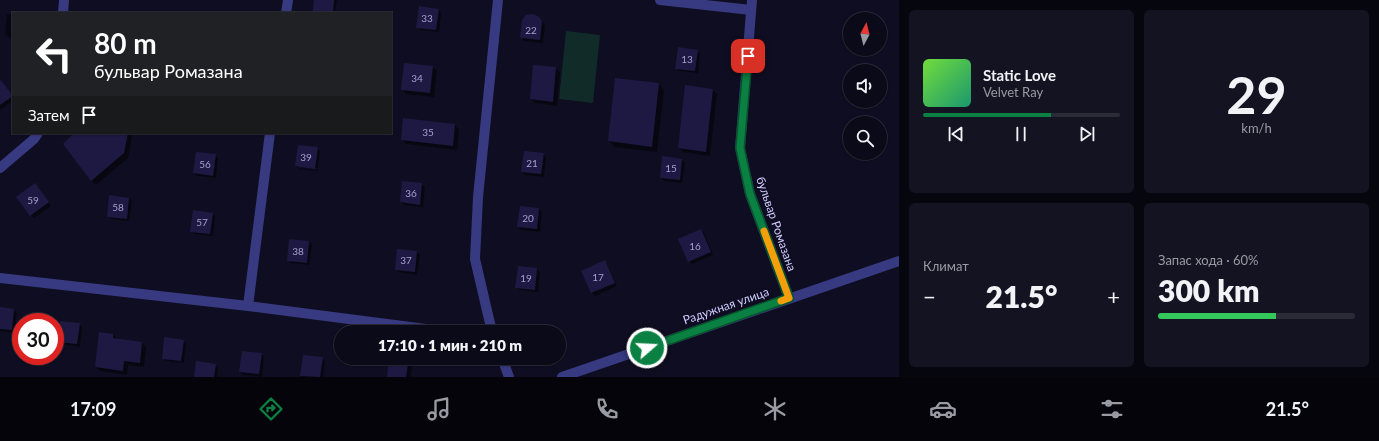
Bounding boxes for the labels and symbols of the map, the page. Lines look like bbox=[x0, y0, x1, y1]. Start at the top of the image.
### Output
house number: 33 bbox=[421, 12, 433, 24]
north arrow bbox=[843, 12, 887, 56]
house number: 22 bbox=[525, 24, 537, 36]
pin bbox=[731, 39, 765, 73]
house number: 13 bbox=[681, 53, 693, 65]
house number: 34 bbox=[411, 72, 423, 84]
house number: 35 bbox=[422, 126, 434, 138]
house number: 39 bbox=[300, 151, 312, 163]
house number: 21 bbox=[526, 157, 538, 169]
house number: 56 bbox=[199, 158, 211, 170]
house number: 15 bbox=[665, 162, 677, 174]
street label: бульвар Ромазана bbox=[753, 175, 800, 273]
house number: 36 bbox=[405, 187, 417, 199]
house number: 59 bbox=[27, 194, 39, 206]
house number: 58 bbox=[112, 201, 124, 213]
house number: 20 bbox=[522, 212, 534, 224]
house number: 57 bbox=[196, 216, 208, 228]
house number: 16 bbox=[689, 240, 701, 252]
house number: 38 bbox=[292, 245, 304, 257]
house number: 37 bbox=[400, 254, 412, 266]
house number: 17 bbox=[592, 271, 604, 283]
house number: 19 bbox=[520, 272, 532, 284]
street label: Радужная улица bbox=[681, 284, 771, 327]
speed limit sign: 30 bbox=[12, 313, 64, 365]
position arrow bbox=[626, 327, 668, 369]

